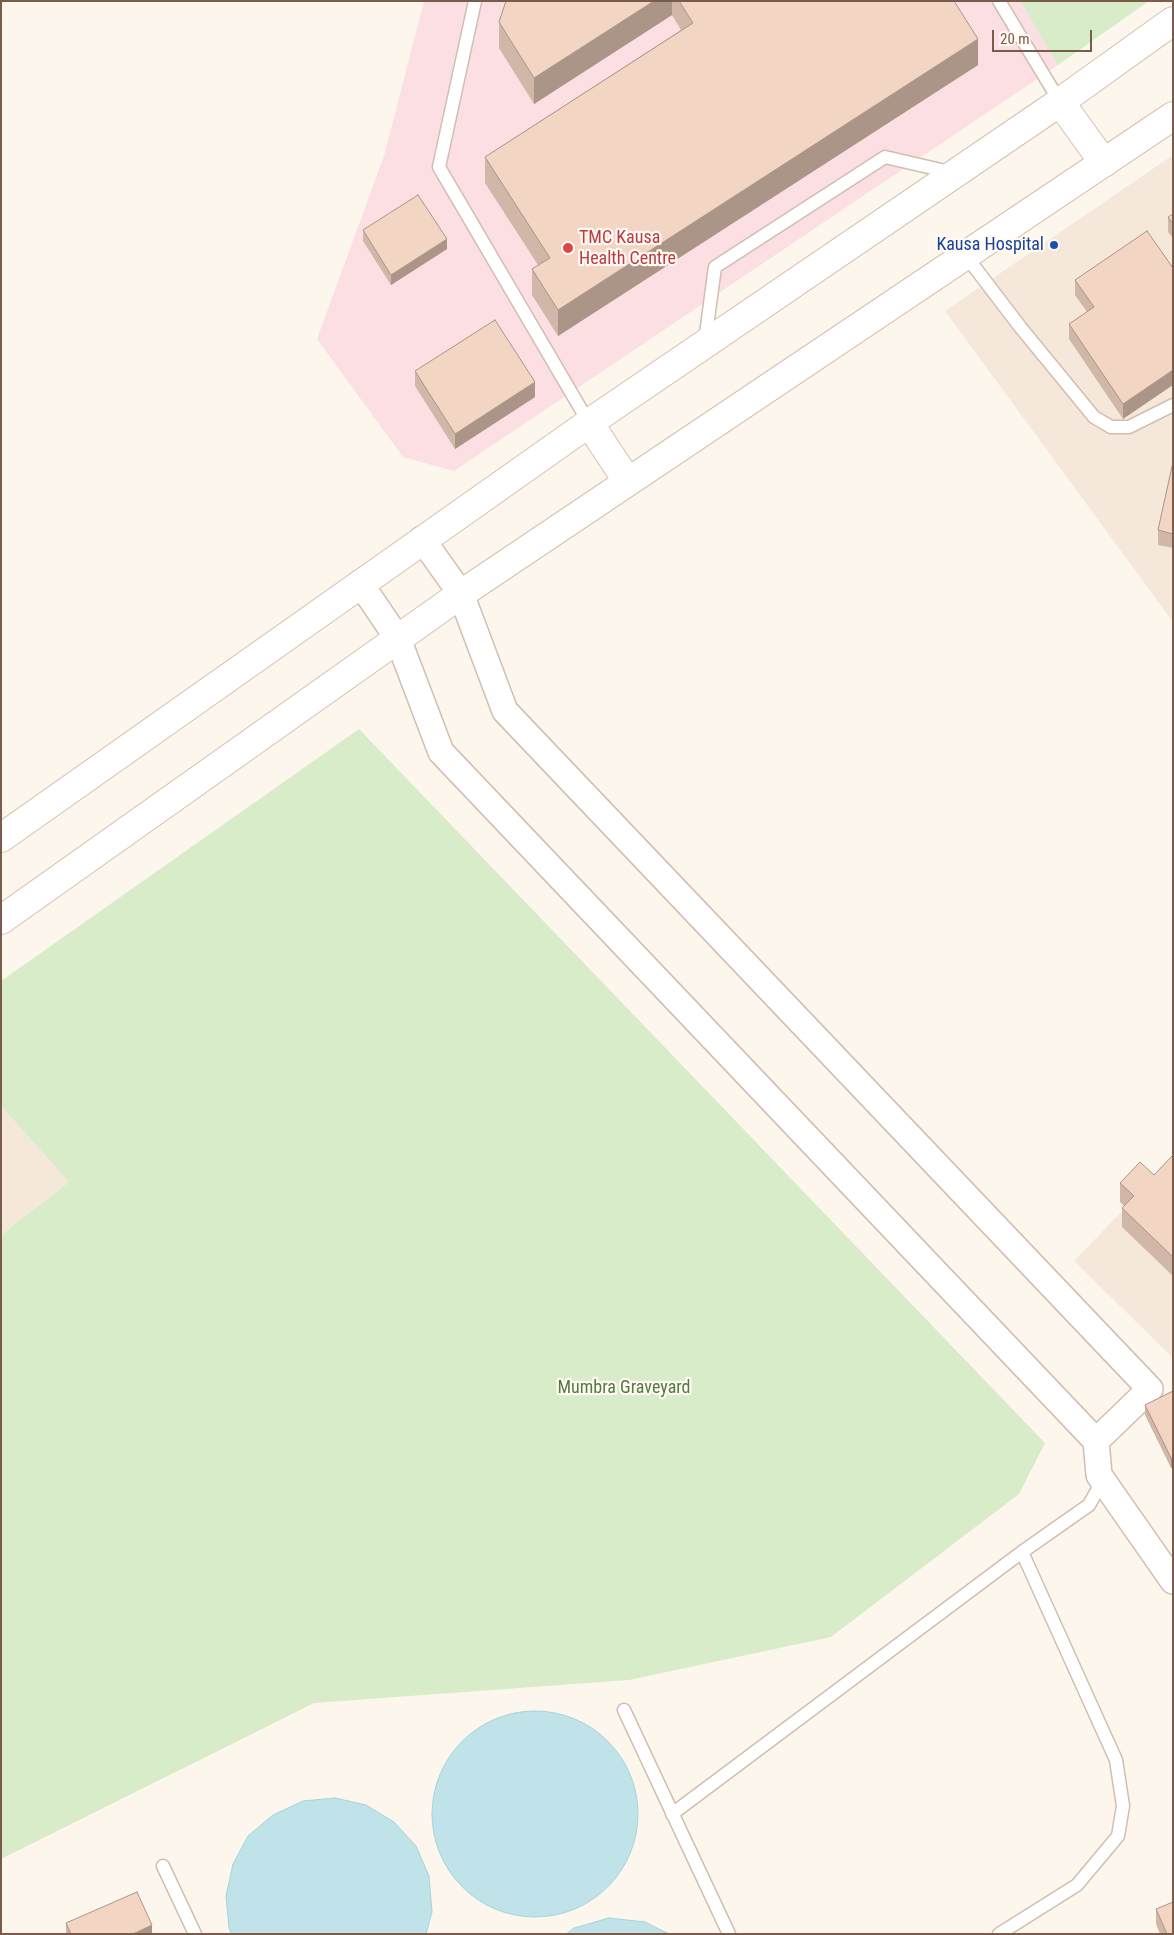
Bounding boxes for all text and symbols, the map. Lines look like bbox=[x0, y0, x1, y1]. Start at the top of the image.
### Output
scale bar bbox=[994, 20, 1094, 52]
text: 20 m bbox=[1000, 30, 1030, 48]
place label: TMC Kausa Health Centre bbox=[579, 227, 676, 270]
place label: Kausa Hospital bbox=[936, 234, 1044, 256]
marker: Kausa Hospital bbox=[1048, 239, 1060, 251]
marker: TMC Kausa Health Centre bbox=[561, 241, 575, 255]
park label: Mumbra Graveyard bbox=[557, 1377, 691, 1399]

